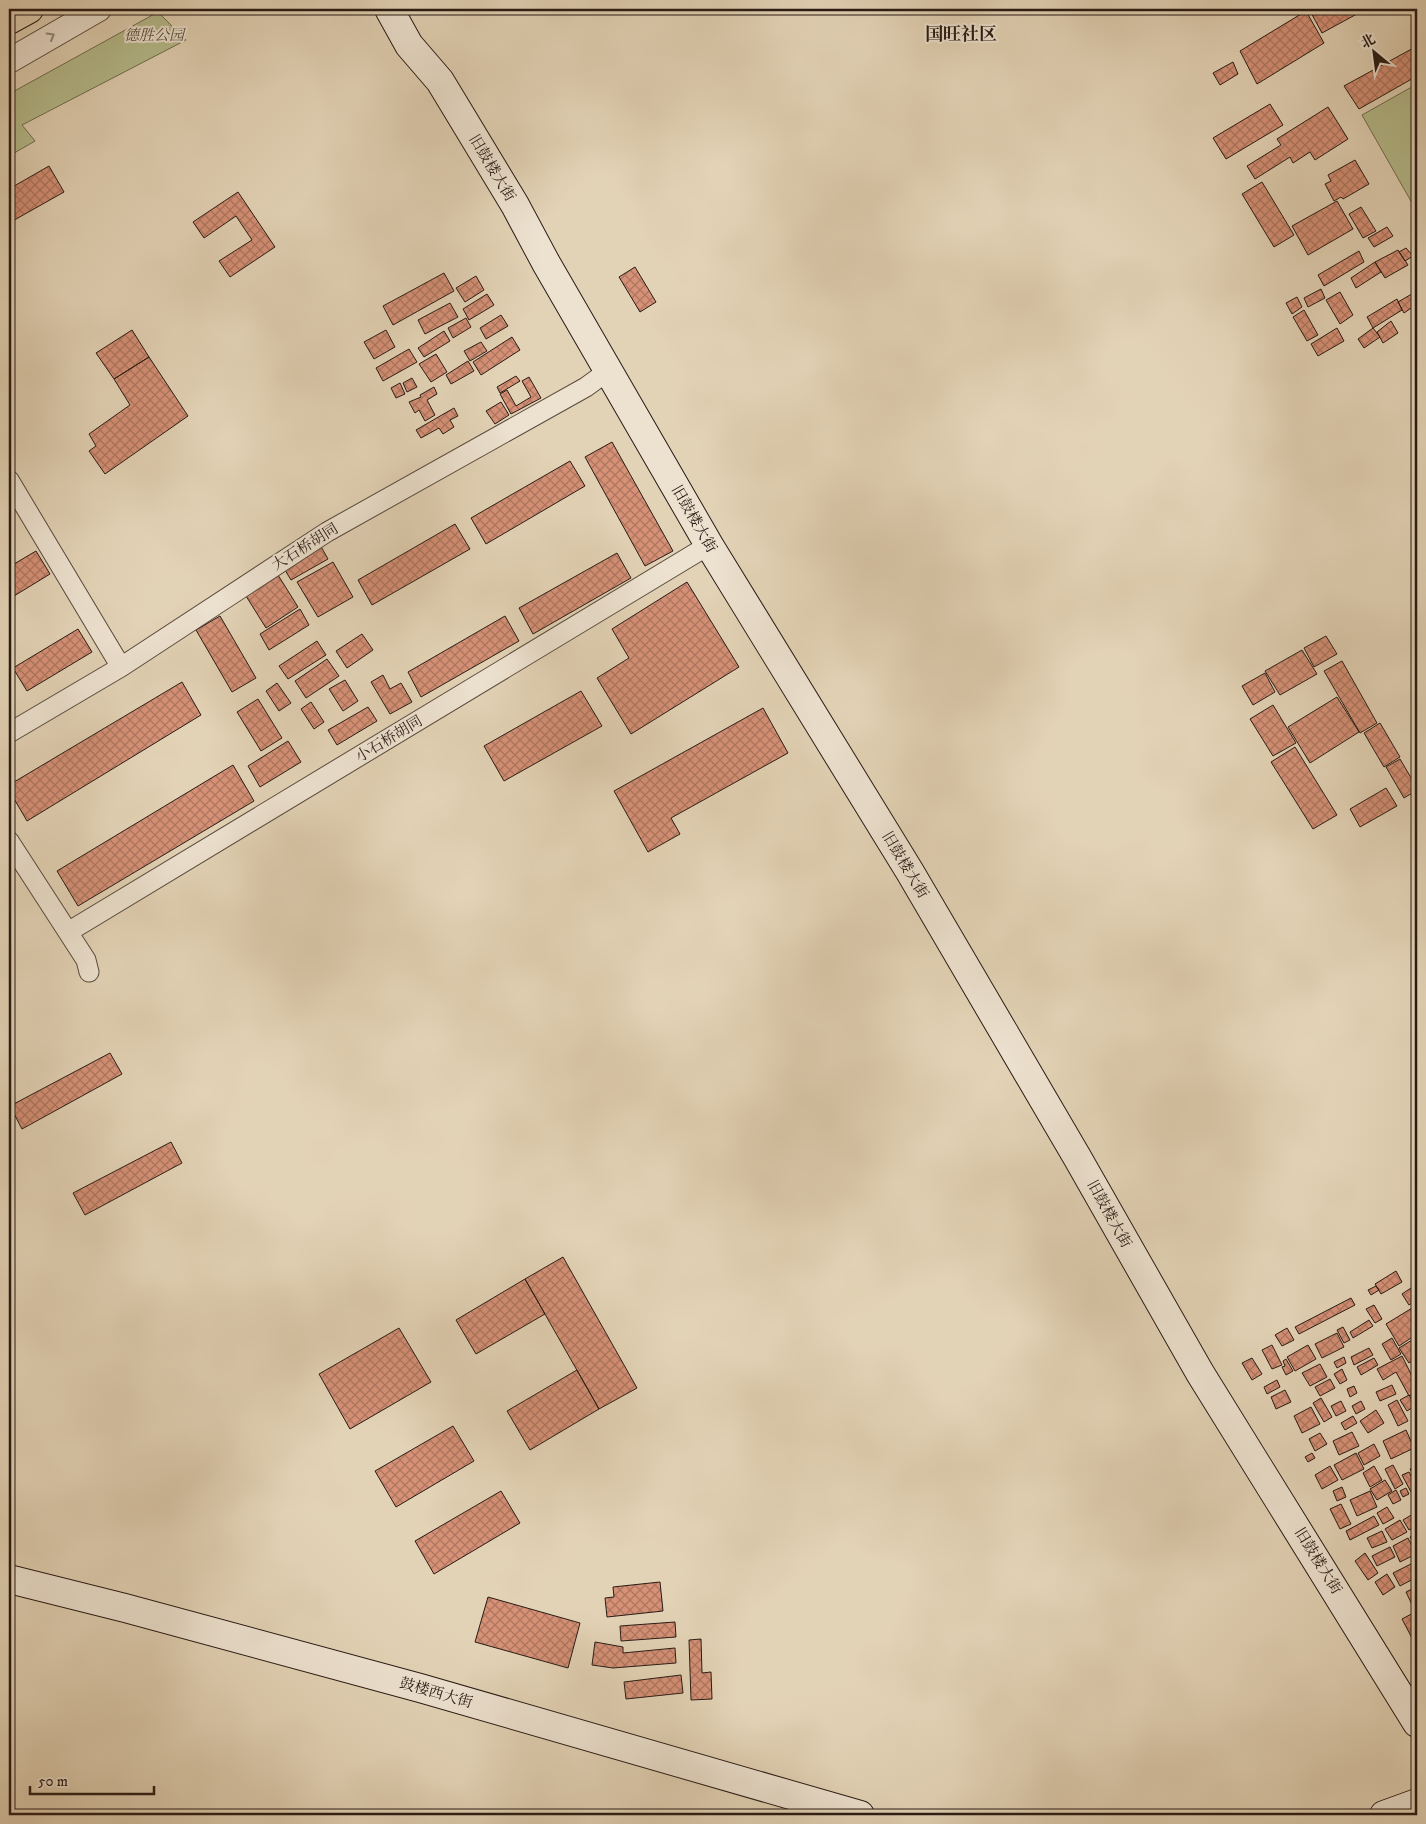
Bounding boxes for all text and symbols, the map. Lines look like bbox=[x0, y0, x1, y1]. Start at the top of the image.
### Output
district label: 国旺社区 bbox=[925, 24, 997, 46]
park label: 德胜公园 bbox=[124, 26, 186, 45]
north arrow bbox=[1348, 28, 1398, 78]
text: 北 bbox=[1358, 30, 1379, 53]
one-way arrow bbox=[46, 33, 55, 43]
street label: 旧鼓楼大街 bbox=[465, 131, 519, 205]
street label: 旧鼓楼大街 bbox=[667, 482, 721, 556]
street label: 大石桥胡同 bbox=[268, 519, 342, 575]
street label: 小石桥胡同 bbox=[352, 712, 426, 766]
street label: 旧鼓楼大街 bbox=[878, 828, 932, 902]
street label: 旧鼓楼大街 bbox=[1083, 1177, 1135, 1251]
street label: 旧鼓楼大街 bbox=[1290, 1524, 1346, 1598]
street label: 鼓楼西大街 bbox=[397, 1674, 475, 1712]
scale bar bbox=[30, 1764, 154, 1796]
text: 50 m bbox=[38, 1772, 68, 1791]

